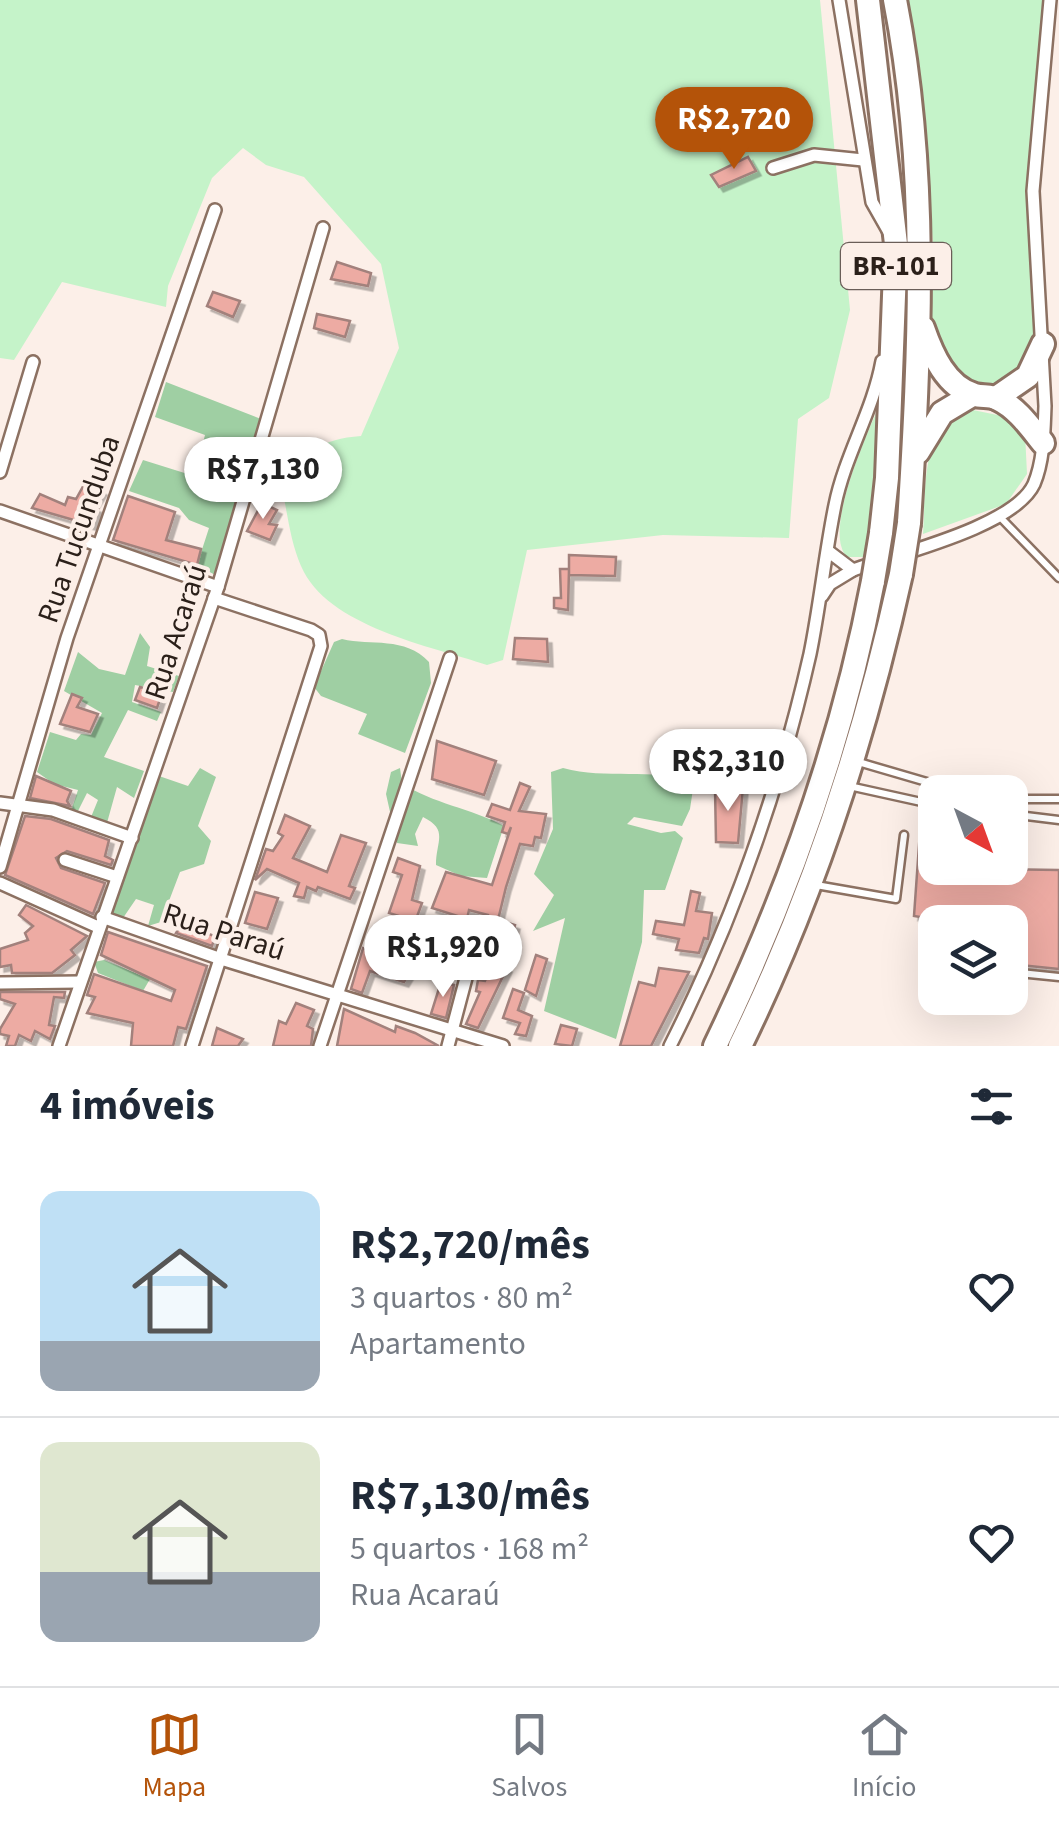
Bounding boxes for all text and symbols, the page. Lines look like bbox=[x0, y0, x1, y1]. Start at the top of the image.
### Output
pin: R$2,720 bbox=[642, 87, 826, 172]
text: R$2,720 bbox=[677, 96, 791, 142]
road number: BR-101 bbox=[841, 243, 951, 289]
street label: Rua Tucunduba bbox=[27, 429, 131, 629]
pin: R$7,130 bbox=[171, 437, 355, 522]
text: R$7,130 bbox=[206, 446, 320, 492]
street label: Rua Acaraú bbox=[134, 559, 218, 705]
pin: R$2,310 bbox=[636, 729, 820, 814]
text: R$2,310 bbox=[671, 738, 785, 784]
north arrow bbox=[918, 775, 1028, 885]
map controls bbox=[918, 775, 1028, 1015]
street label: Rua Paraú bbox=[157, 892, 291, 972]
button: layers bbox=[918, 905, 1028, 1015]
pin: R$1,920 bbox=[351, 915, 535, 1000]
text: R$1,920 bbox=[386, 924, 500, 970]
text: 4 imóveis bbox=[40, 1076, 215, 1136]
icon: filters bbox=[964, 1079, 1019, 1134]
text: R$2,720/mês bbox=[350, 1215, 590, 1275]
icon: home bbox=[120, 1231, 240, 1351]
icon: heart bbox=[964, 1264, 1019, 1319]
text: 3 quartos · 80 m² bbox=[350, 1275, 573, 1321]
text: Apartamento bbox=[350, 1321, 526, 1367]
text: R$7,130/mês bbox=[350, 1466, 590, 1526]
icon: home bbox=[120, 1482, 240, 1602]
icon: heart bbox=[964, 1515, 1019, 1570]
text: 5 quartos · 168 m² bbox=[350, 1526, 589, 1572]
text: Rua Acaraú bbox=[350, 1572, 500, 1618]
tab: Mapa bbox=[142, 1707, 206, 1807]
tab: Salvos bbox=[491, 1707, 567, 1807]
tab: Início bbox=[852, 1707, 917, 1807]

